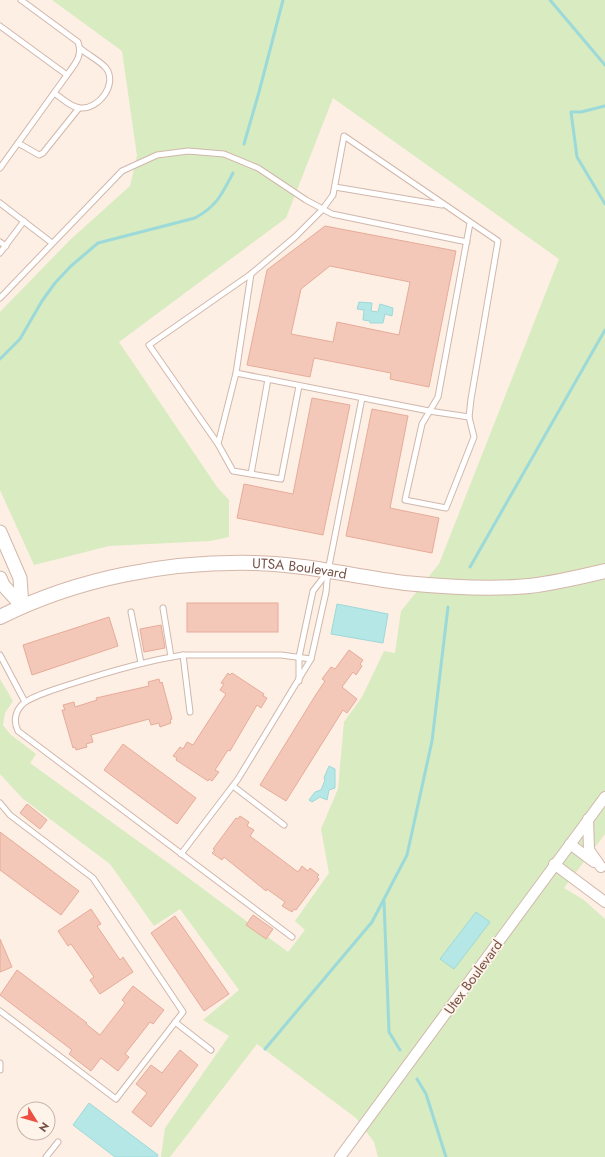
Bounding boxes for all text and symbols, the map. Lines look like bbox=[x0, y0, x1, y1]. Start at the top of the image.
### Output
street label: UTSA Boulevard bbox=[252, 553, 348, 584]
street label: Utex Boulevard bbox=[439, 936, 507, 1018]
north arrow bbox=[16, 1101, 56, 1141]
text: N bbox=[35, 1119, 53, 1135]

